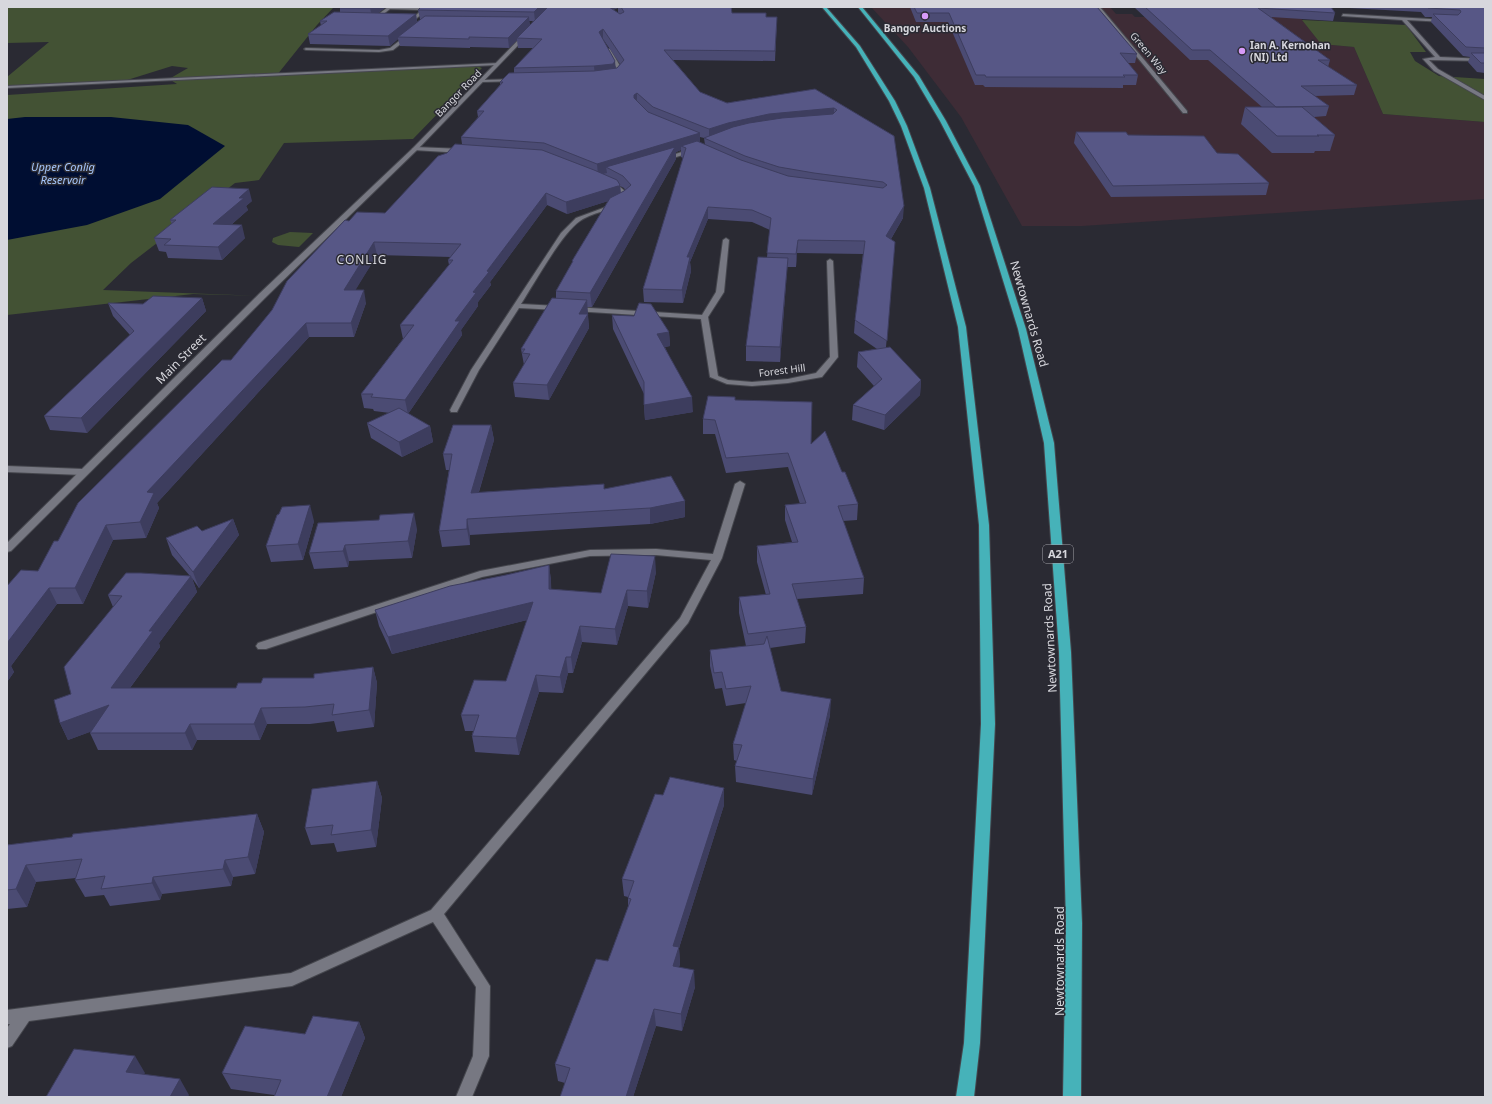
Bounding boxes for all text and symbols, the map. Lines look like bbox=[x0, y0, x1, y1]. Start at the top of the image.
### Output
marker: Bangor Auctions bbox=[920, 11, 930, 21]
place label: Bangor Auctions bbox=[884, 21, 966, 35]
street label: Green Way bbox=[1127, 29, 1171, 78]
place label: Ian A. Kernohan (NI) Ltd bbox=[1250, 38, 1330, 64]
marker: Ian A. Kernohan (NI) Ltd bbox=[1237, 46, 1247, 56]
street label: Bangor Road bbox=[432, 66, 484, 120]
water label: Upper Conlig Reservoir bbox=[31, 159, 96, 187]
district label: CONLIG bbox=[337, 251, 387, 268]
street label: Newtownards Road bbox=[1006, 259, 1053, 369]
street label: Main Street bbox=[152, 329, 210, 388]
street label: Forest Hill bbox=[758, 360, 806, 380]
road number: A21 bbox=[1043, 545, 1073, 563]
street label: Newtownards Road bbox=[1038, 583, 1061, 693]
street label: Newtownards Road bbox=[1051, 906, 1068, 1016]

